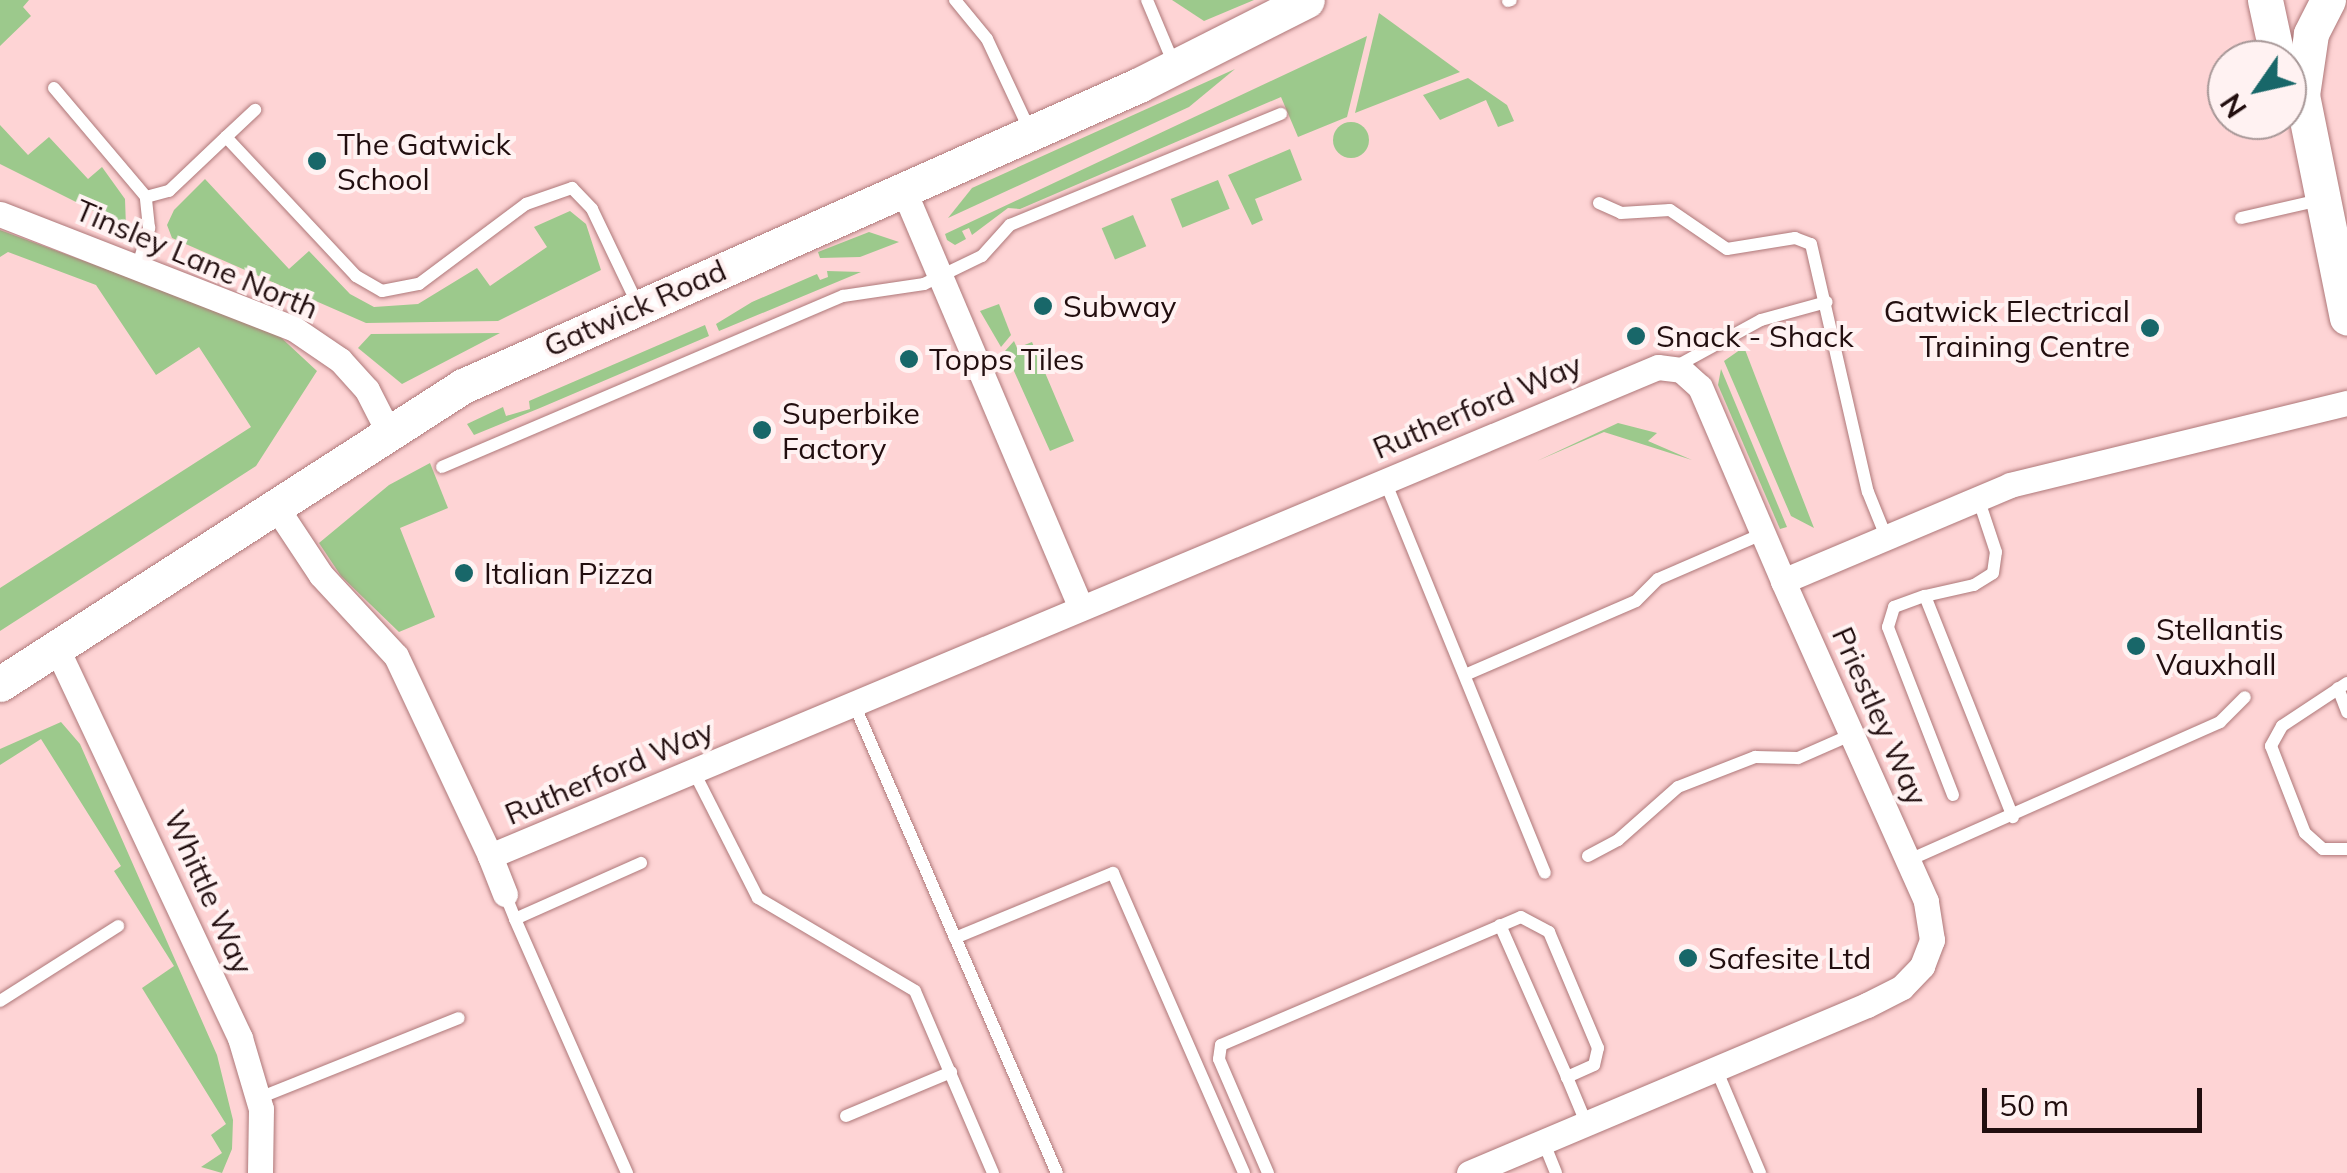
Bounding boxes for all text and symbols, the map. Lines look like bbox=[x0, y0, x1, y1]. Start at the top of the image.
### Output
north arrow bbox=[2207, 40, 2307, 140]
text: N bbox=[2213, 87, 2254, 124]
place label: The Gatwick School bbox=[337, 126, 511, 196]
marker: The Gatwick School bbox=[306, 150, 328, 172]
street label: Tinsley Lane North bbox=[70, 192, 324, 326]
street label: Gatwick Road bbox=[538, 252, 732, 364]
place label: Subway bbox=[1063, 288, 1176, 324]
place label: Gatwick Electrical Training Centre bbox=[1884, 293, 2130, 364]
marker: Subway bbox=[1032, 295, 1054, 317]
marker: Gatwick Electrical Training Centre bbox=[2139, 317, 2161, 339]
place label: Snack - Shack bbox=[1656, 318, 1854, 354]
marker: Snack - Shack bbox=[1625, 325, 1647, 347]
place label: Topps Tiles bbox=[929, 341, 1084, 377]
street label: Rutherford Way bbox=[1367, 346, 1587, 466]
marker: Topps Tiles bbox=[898, 348, 920, 370]
place label: Superbike Factory bbox=[782, 395, 920, 466]
marker: Superbike Factory bbox=[751, 419, 773, 441]
place label: Italian Pizza bbox=[484, 555, 654, 591]
marker: Italian Pizza bbox=[453, 562, 475, 584]
place label: Stellantis Vauxhall bbox=[2156, 611, 2284, 682]
street label: Priestley Way bbox=[1825, 621, 1935, 811]
marker: Stellantis Vauxhall bbox=[2125, 635, 2147, 657]
street label: Rutherford Way bbox=[499, 712, 719, 832]
street label: Whittle Way bbox=[157, 805, 261, 979]
place label: Safesite Ltd bbox=[1708, 940, 1871, 976]
marker: Safesite Ltd bbox=[1677, 947, 1699, 969]
scale bar bbox=[1987, 1068, 2207, 1130]
text: 50 m bbox=[1999, 1086, 2069, 1124]

